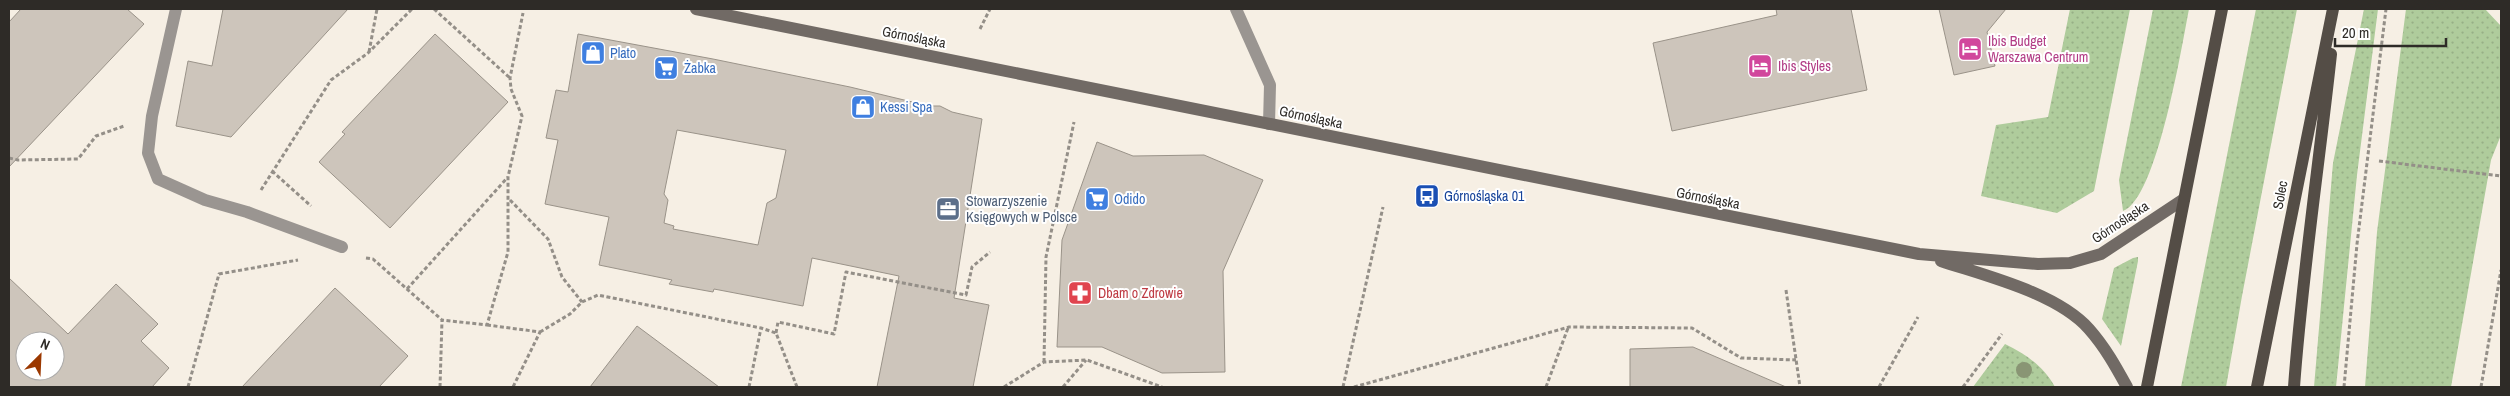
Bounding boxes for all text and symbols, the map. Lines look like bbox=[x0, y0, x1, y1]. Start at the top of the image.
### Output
scale bar bbox=[2335, 15, 2446, 47]
street label: Górnośląska bbox=[881, 22, 948, 52]
text: 20 m bbox=[2342, 22, 2369, 43]
place label: Ibis Budget Warszawa Centrum bbox=[1988, 32, 2088, 66]
hotel icon: Ibis Budget Warszawa Centrum bbox=[1957, 36, 1983, 62]
shop icon: Plato bbox=[580, 40, 606, 66]
place label: Plato bbox=[610, 44, 636, 62]
hotel icon: Ibis Styles bbox=[1747, 53, 1773, 79]
supermarket icon: Żabka bbox=[653, 55, 679, 81]
place label: Ibis Styles bbox=[1778, 57, 1831, 75]
place label: Żabka bbox=[684, 59, 717, 77]
shop icon: Kessi Spa bbox=[850, 94, 876, 120]
place label: Kessi Spa bbox=[880, 98, 933, 116]
street label: Górnośląska bbox=[1278, 101, 1345, 133]
street label: Solec bbox=[2268, 179, 2292, 211]
bus stop icon: Górnośląska 01 bbox=[1414, 183, 1440, 209]
street label: Górnośląska bbox=[1675, 183, 1742, 213]
supermarket icon: Odido bbox=[1084, 186, 1110, 212]
place label: Górnośląska 01 bbox=[1444, 187, 1525, 205]
place label: Odido bbox=[1114, 190, 1145, 208]
place label: Stowarzyszenie Księgowych w Polsce bbox=[966, 192, 1077, 226]
office icon: Stowarzyszenie Księgowych w Polsce bbox=[935, 196, 961, 222]
street label: Górnośląska bbox=[2088, 197, 2152, 247]
pharmacy icon: Dbam o Zdrowie bbox=[1067, 280, 1093, 306]
place label: Dbam o Zdrowie bbox=[1098, 284, 1183, 302]
north arrow bbox=[15, 331, 65, 381]
text: N bbox=[38, 334, 53, 354]

